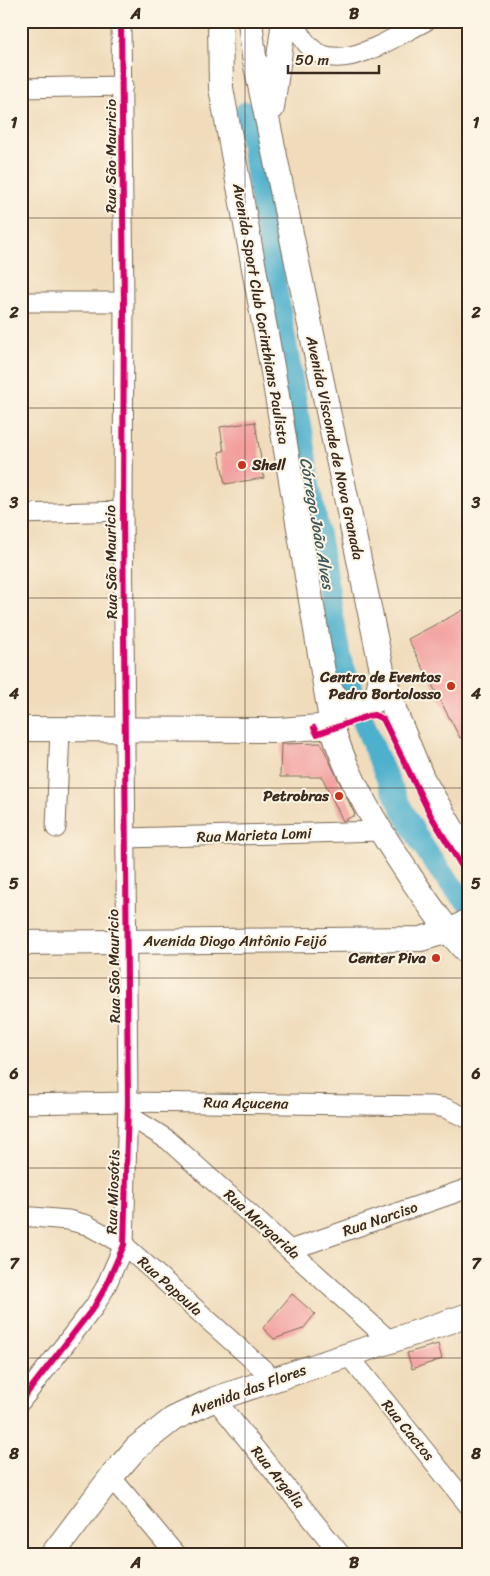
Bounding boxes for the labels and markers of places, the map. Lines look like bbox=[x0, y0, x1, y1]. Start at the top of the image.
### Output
place label: Shell bbox=[251, 452, 286, 478]
marker: Shell bbox=[236, 459, 248, 471]
place label: Centro de Eventos Pedro Bortolosso bbox=[319, 664, 442, 707]
marker: Centro de Eventos Pedro Bortolosso bbox=[445, 680, 457, 692]
place label: Petrobras bbox=[263, 783, 330, 809]
marker: Petrobras bbox=[333, 790, 345, 802]
place label: Center Piva bbox=[348, 945, 426, 971]
marker: Center Piva bbox=[430, 952, 442, 964]

